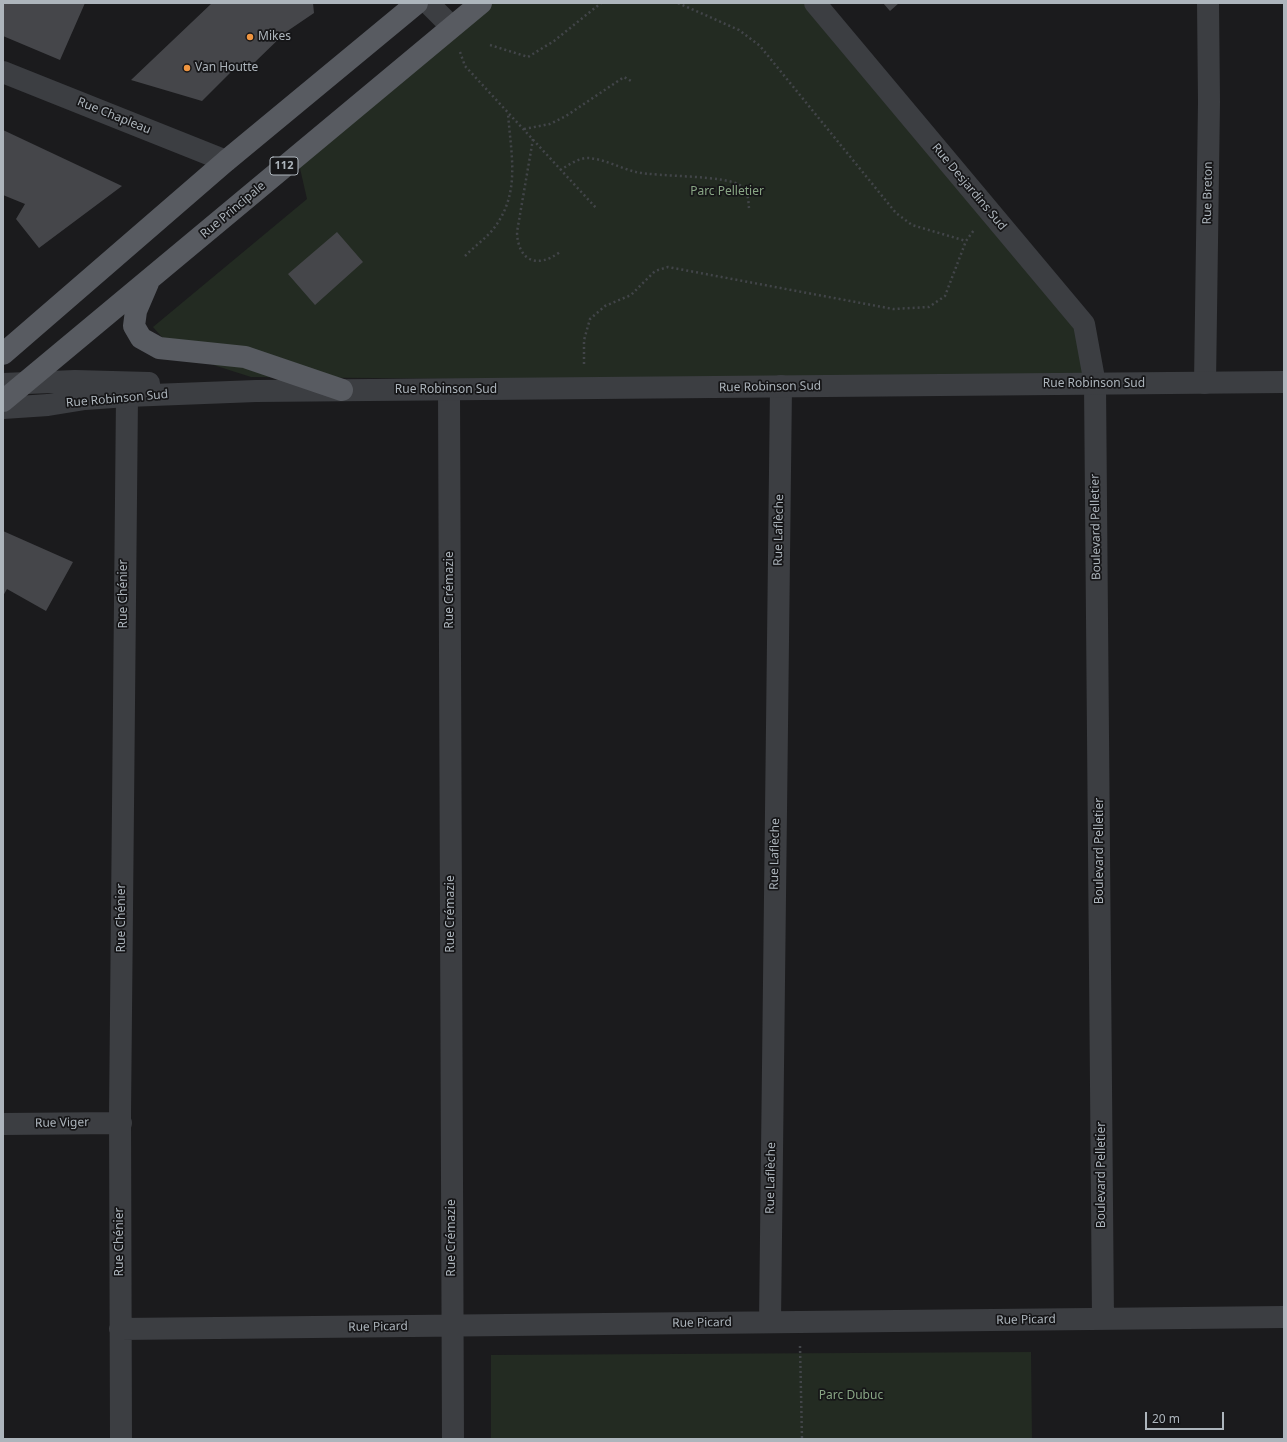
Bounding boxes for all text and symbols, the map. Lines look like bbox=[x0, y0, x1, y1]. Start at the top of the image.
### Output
place label: Mikes bbox=[258, 30, 291, 44]
marker: Mikes bbox=[245, 32, 255, 42]
place label: Van Houtte bbox=[195, 61, 258, 75]
marker: Van Houtte bbox=[182, 63, 192, 73]
street label: Rue Chapleau bbox=[75, 95, 153, 137]
street label: Rue Desjardins Sud bbox=[929, 141, 1009, 233]
road number: 112 bbox=[270, 157, 298, 175]
street label: Rue Breton bbox=[1200, 161, 1216, 225]
street label: Rue Principale bbox=[198, 179, 268, 241]
park label: Parc Pelletier bbox=[690, 185, 764, 199]
street label: Rue Robinson Sud bbox=[1043, 377, 1145, 391]
street label: Rue Robinson Sud bbox=[719, 379, 821, 395]
street label: Rue Robinson Sud bbox=[395, 383, 497, 397]
street label: Rue Robinson Sud bbox=[65, 387, 169, 411]
street label: Boulevard Pelletier bbox=[1088, 474, 1104, 580]
street label: Rue Laflèche bbox=[771, 494, 787, 566]
street label: Rue Crémazie bbox=[443, 551, 457, 629]
street label: Rue Chénier bbox=[117, 560, 131, 628]
street label: Boulevard Pelletier bbox=[1093, 798, 1107, 904]
street label: Rue Laflèche bbox=[767, 818, 783, 890]
street label: Rue Crémazie bbox=[444, 875, 458, 953]
street label: Rue Chénier bbox=[115, 884, 129, 952]
street label: Rue Viger bbox=[35, 1115, 89, 1131]
street label: Boulevard Pelletier bbox=[1095, 1122, 1109, 1228]
street label: Rue Laflèche bbox=[763, 1142, 779, 1214]
street label: Rue Crémazie bbox=[445, 1199, 459, 1277]
street label: Rue Chénier bbox=[113, 1208, 127, 1276]
street label: Rue Picard bbox=[996, 1312, 1056, 1328]
street label: Rue Picard bbox=[672, 1315, 732, 1331]
street label: Rue Picard bbox=[348, 1319, 408, 1335]
park label: Parc Dubuc bbox=[819, 1389, 883, 1403]
scale bar bbox=[1147, 1404, 1226, 1430]
text: 20 m bbox=[1152, 1410, 1180, 1427]

